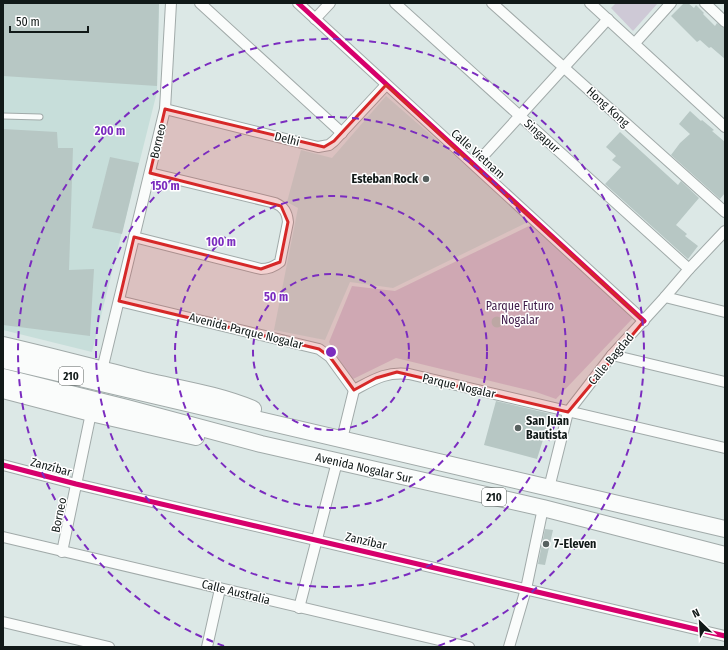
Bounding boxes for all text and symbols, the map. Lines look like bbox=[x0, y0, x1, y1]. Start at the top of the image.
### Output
scale bar bbox=[10, 8, 88, 34]
text: 50 m bbox=[16, 15, 40, 29]
street label: Hong Kong bbox=[584, 84, 633, 130]
street label: Singapur bbox=[521, 116, 563, 156]
street label: Borneo bbox=[147, 122, 169, 160]
text: 200 m bbox=[94, 124, 125, 138]
street label: Calle Vietnam bbox=[448, 126, 508, 182]
street label: Delhi bbox=[273, 129, 301, 149]
place label: Esteban Rock bbox=[352, 172, 419, 186]
marker: Esteban Rock bbox=[421, 174, 431, 184]
text: 150 m bbox=[150, 179, 180, 193]
text: 100 m bbox=[206, 235, 236, 249]
text: 50 m bbox=[264, 290, 288, 304]
park label: Parque Futuro Nogalar bbox=[486, 299, 554, 327]
street label: Avenida Parque Nogalar bbox=[188, 310, 305, 352]
street label: Calle Bagdad bbox=[585, 330, 637, 388]
centre of rings bbox=[324, 345, 338, 359]
road number: 210 bbox=[59, 367, 83, 385]
street label: Parque Nogalar bbox=[421, 371, 498, 401]
place label: San Juan Bautista bbox=[526, 414, 569, 442]
marker: San Juan Bautista bbox=[513, 423, 523, 433]
street label: Avenida Nogalar Sur bbox=[314, 450, 415, 486]
street label: Zanzíbar bbox=[29, 455, 74, 479]
road number: 210 bbox=[482, 488, 506, 506]
street label: Borneo bbox=[48, 496, 70, 534]
street label: Zanzíbar bbox=[344, 529, 389, 553]
place label: 7-Eleven bbox=[554, 537, 596, 551]
marker: 7-Eleven bbox=[541, 539, 551, 549]
street label: Calle Australia bbox=[200, 577, 272, 607]
north arrow bbox=[680, 602, 720, 642]
text: N bbox=[690, 606, 702, 621]

